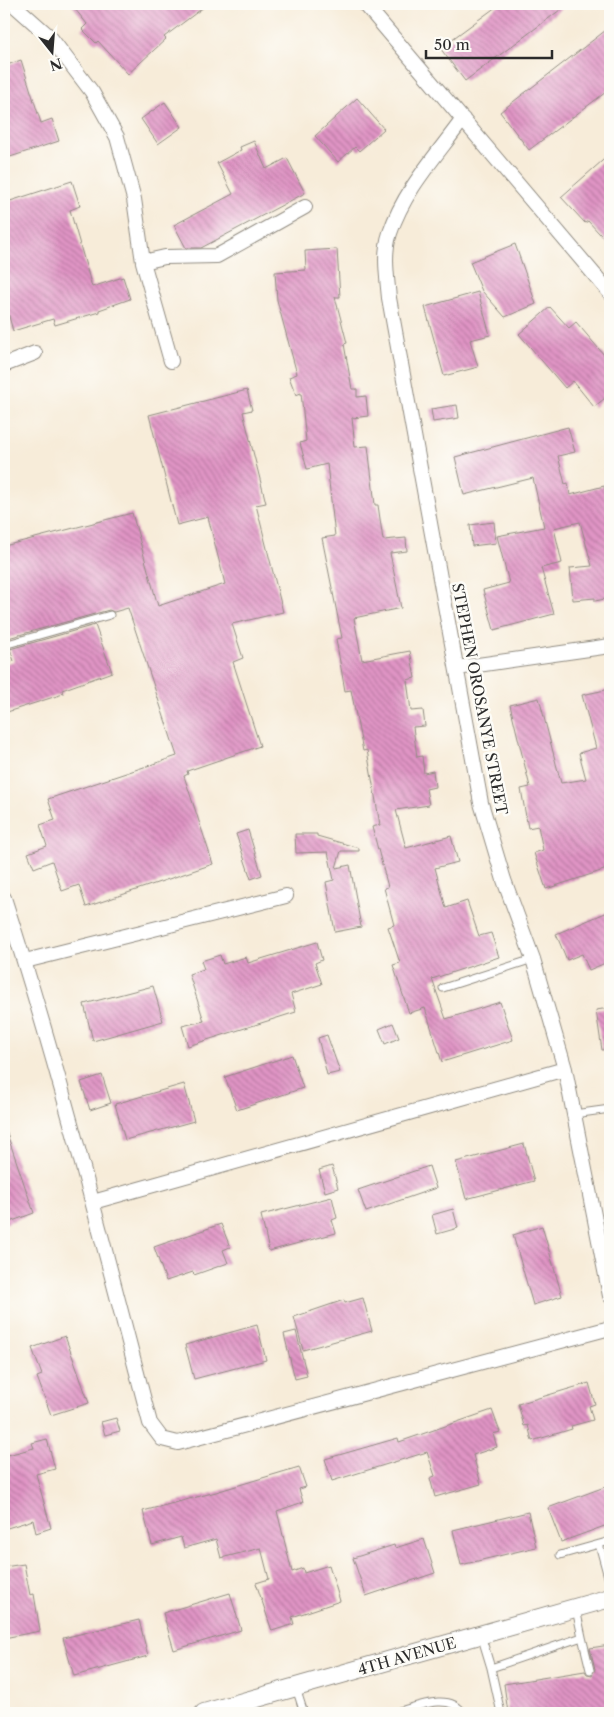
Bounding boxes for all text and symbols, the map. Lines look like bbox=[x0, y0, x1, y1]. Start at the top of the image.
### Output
north arrow bbox=[28, 28, 78, 78]
scale bar bbox=[426, 28, 553, 60]
text: 50 m bbox=[434, 35, 470, 54]
text: N bbox=[47, 54, 64, 75]
street label: STEPHEN OROSANYE STREET bbox=[448, 581, 512, 817]
street label: 4TH AVENUE bbox=[356, 1633, 458, 1679]

